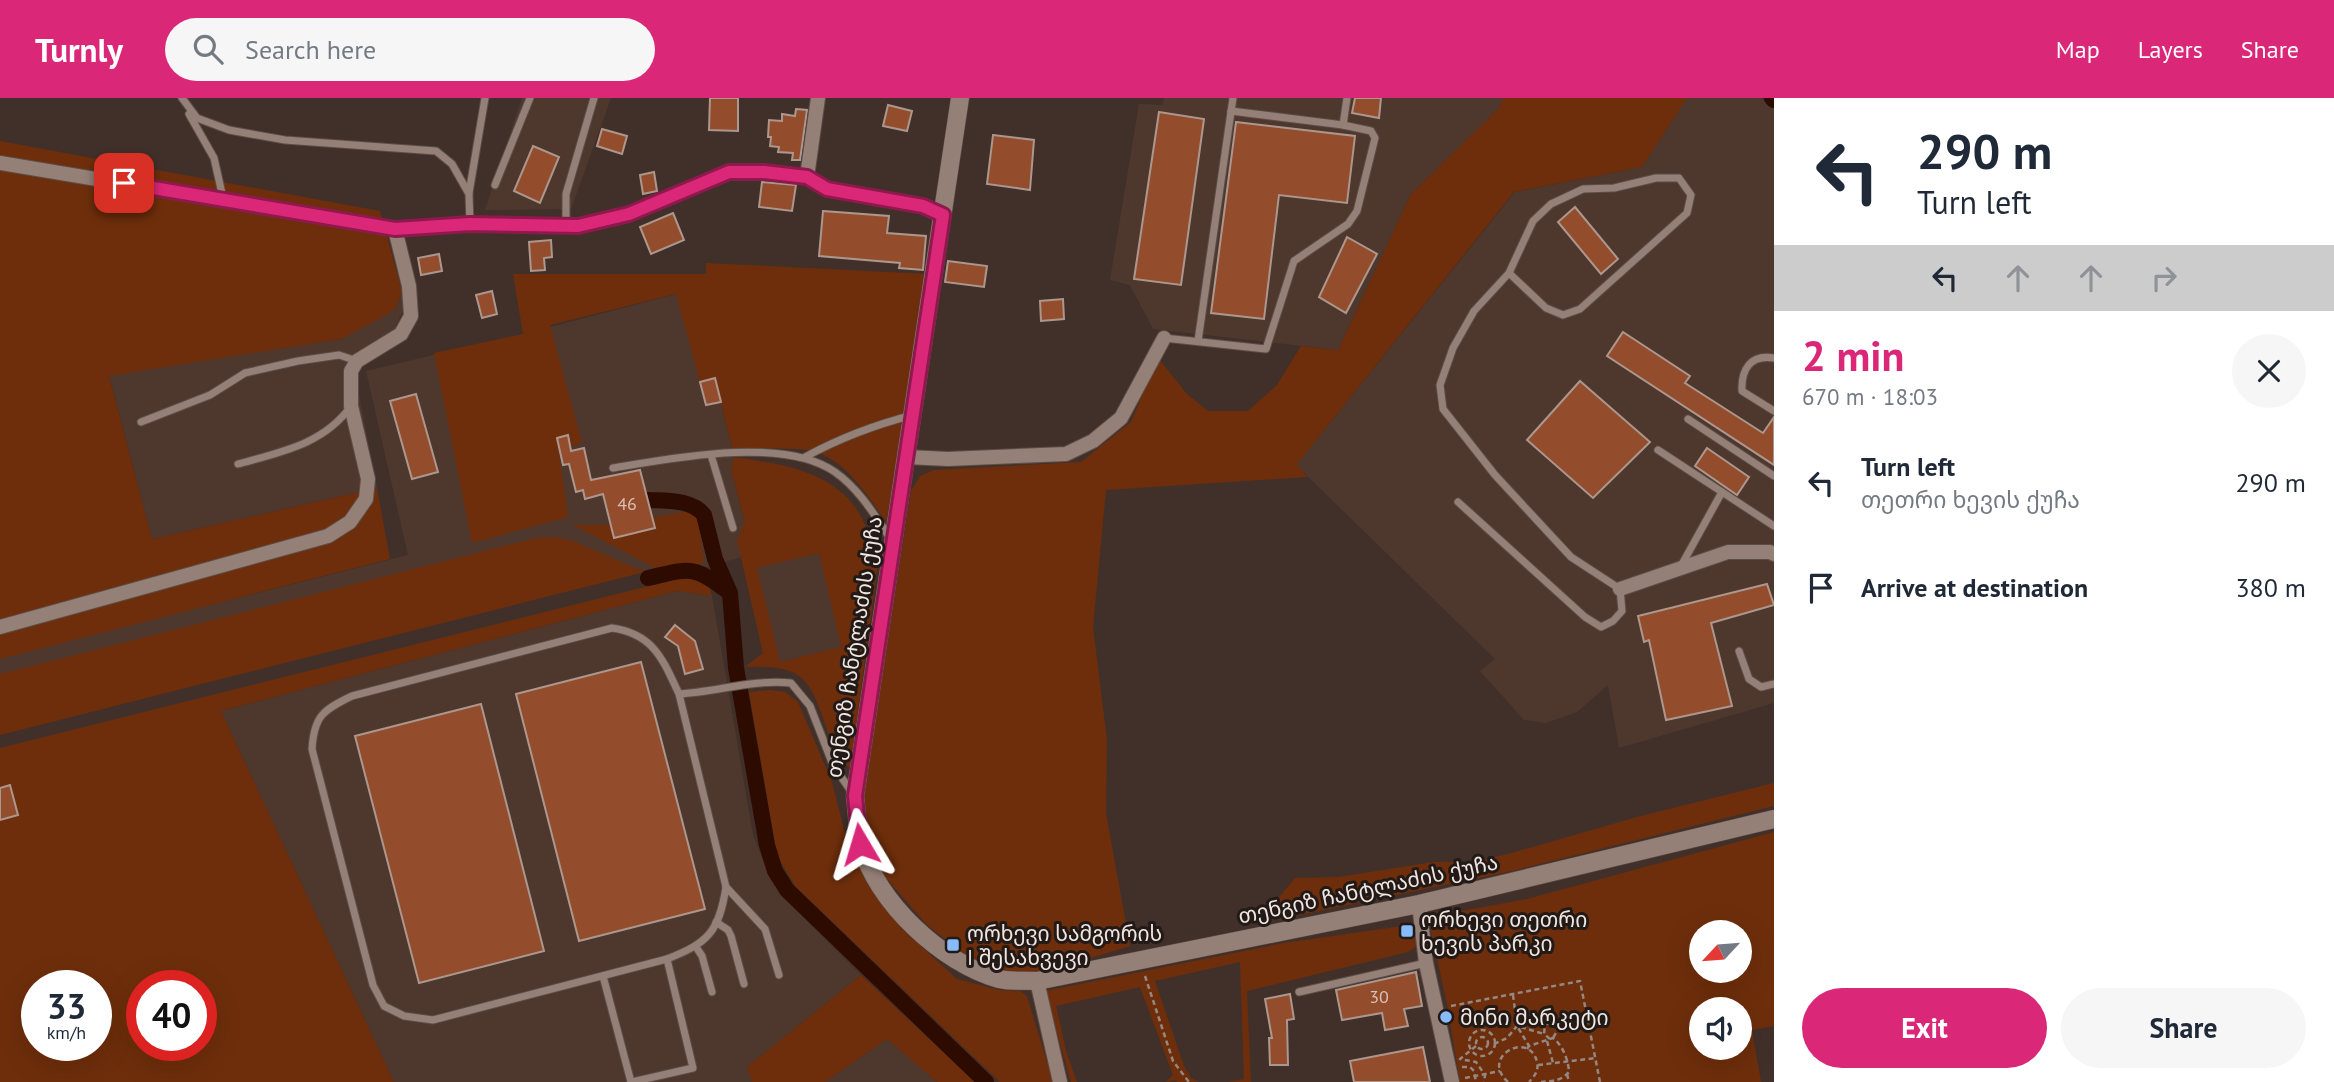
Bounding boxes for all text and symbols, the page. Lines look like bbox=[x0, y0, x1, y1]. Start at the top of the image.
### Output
search box bbox=[165, 18, 655, 81]
text: Turnly bbox=[35, 28, 123, 71]
icon: search bbox=[189, 30, 227, 68]
text: Search here bbox=[245, 33, 376, 66]
text: Map bbox=[2056, 34, 2100, 65]
text: Layers bbox=[2138, 34, 2203, 65]
text: Share bbox=[2241, 34, 2299, 65]
text: 290 m bbox=[1917, 119, 2052, 183]
icon: left bbox=[1802, 126, 1893, 217]
pin bbox=[94, 153, 154, 213]
icon: arrive bbox=[105, 164, 143, 202]
text: Turn left bbox=[1917, 181, 2032, 223]
icon: left bbox=[1926, 259, 1964, 297]
icon: ahead bbox=[1999, 259, 2037, 297]
icon: ahead bbox=[2072, 259, 2110, 297]
icon: right bbox=[2145, 259, 2183, 297]
text: 2 min bbox=[1802, 328, 1904, 383]
button: close bbox=[2232, 334, 2306, 408]
text: 670 m · 18:03 bbox=[1802, 382, 1938, 411]
text: Turn left bbox=[1861, 450, 1955, 483]
icon: left bbox=[1802, 464, 1840, 502]
text: 290 m bbox=[2235, 466, 2306, 499]
text: თეთრი ხევის ქუჩა bbox=[1861, 485, 2080, 514]
house number: 46 bbox=[617, 492, 637, 515]
street label: თენგიზ ჩანტლაძის ქუჩა bbox=[820, 514, 888, 780]
icon: arrive bbox=[1802, 569, 1840, 607]
text: Arrive at destination bbox=[1861, 571, 2088, 604]
text: 380 m bbox=[2235, 571, 2306, 604]
position arrow bbox=[823, 807, 897, 881]
street label: თენგიზ ჩანტლაძის ქუჩა bbox=[1236, 848, 1500, 930]
place label: ორხევი თეთრი ხევის პარკი bbox=[1421, 906, 1587, 957]
place label: ორხევი სამგორის I შესახვევი bbox=[967, 920, 1162, 971]
north arrow bbox=[1689, 920, 1752, 984]
map controls bbox=[1689, 920, 1752, 1060]
marker: ორხევი თეთრი ხევის პარკი bbox=[1399, 923, 1415, 939]
marker: ორხევი სამგორის I შესახვევი bbox=[945, 937, 961, 953]
speed limit sign: 40 bbox=[126, 970, 217, 1061]
text: 33 bbox=[47, 983, 86, 1029]
house number: 30 bbox=[1369, 985, 1389, 1008]
button: Exit bbox=[1802, 988, 2047, 1068]
button: Share bbox=[2061, 988, 2306, 1068]
button: sound bbox=[1689, 997, 1752, 1060]
place label: მინი მარკეტი bbox=[1460, 1004, 1609, 1031]
marker: მინი მარკეტი bbox=[1438, 1009, 1454, 1025]
text: km/h bbox=[47, 1021, 86, 1044]

